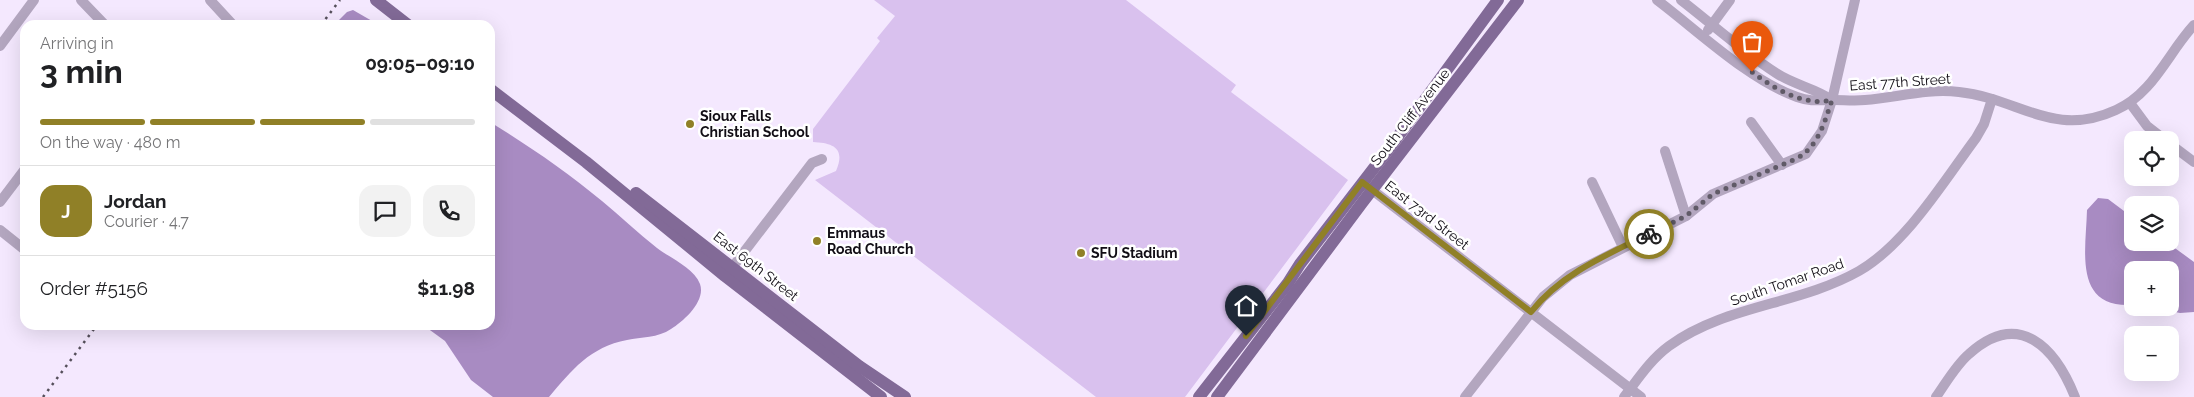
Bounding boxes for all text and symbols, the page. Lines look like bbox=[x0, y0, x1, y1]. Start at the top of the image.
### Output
pin bbox=[1731, 21, 1773, 72]
icon: bag bbox=[1738, 28, 1766, 56]
text: Arriving in bbox=[40, 34, 114, 53]
text: 09:05–09:10 bbox=[365, 52, 475, 74]
text: 3 min bbox=[40, 53, 123, 90]
street label: South Cliff Avenue bbox=[1367, 66, 1453, 168]
street label: East 77th Street bbox=[1849, 70, 1951, 94]
place label: Sioux Falls Christian School bbox=[700, 108, 810, 140]
marker: Sioux Falls Christian School bbox=[684, 118, 696, 130]
map controls bbox=[2124, 131, 2179, 381]
button: locate bbox=[2124, 131, 2179, 186]
text: On the way · 480 m bbox=[40, 133, 181, 152]
street label: East 73rd Street bbox=[1382, 177, 1472, 253]
button: chat bbox=[359, 185, 411, 237]
button: phone bbox=[423, 185, 475, 237]
text: Jordan bbox=[104, 190, 167, 212]
button: layers bbox=[2124, 196, 2179, 251]
text: J bbox=[61, 200, 71, 222]
courier bbox=[1624, 209, 1674, 259]
text: Courier · 4.7 bbox=[104, 212, 189, 231]
icon: bike bbox=[1635, 220, 1663, 248]
place label: Emmaus Road Church bbox=[827, 225, 913, 257]
street label: East 69th Street bbox=[710, 228, 802, 304]
marker: Emmaus Road Church bbox=[811, 235, 823, 247]
place label: SFU Stadium bbox=[1091, 245, 1178, 261]
marker: SFU Stadium bbox=[1075, 247, 1087, 259]
street label: South Tomar Road bbox=[1728, 255, 1846, 309]
button: + bbox=[2124, 261, 2179, 316]
text: Order #5156 bbox=[40, 277, 148, 299]
text: $11.98 bbox=[417, 277, 475, 299]
pin bbox=[1225, 285, 1267, 336]
icon: home bbox=[1232, 292, 1260, 320]
button: − bbox=[2124, 326, 2179, 381]

